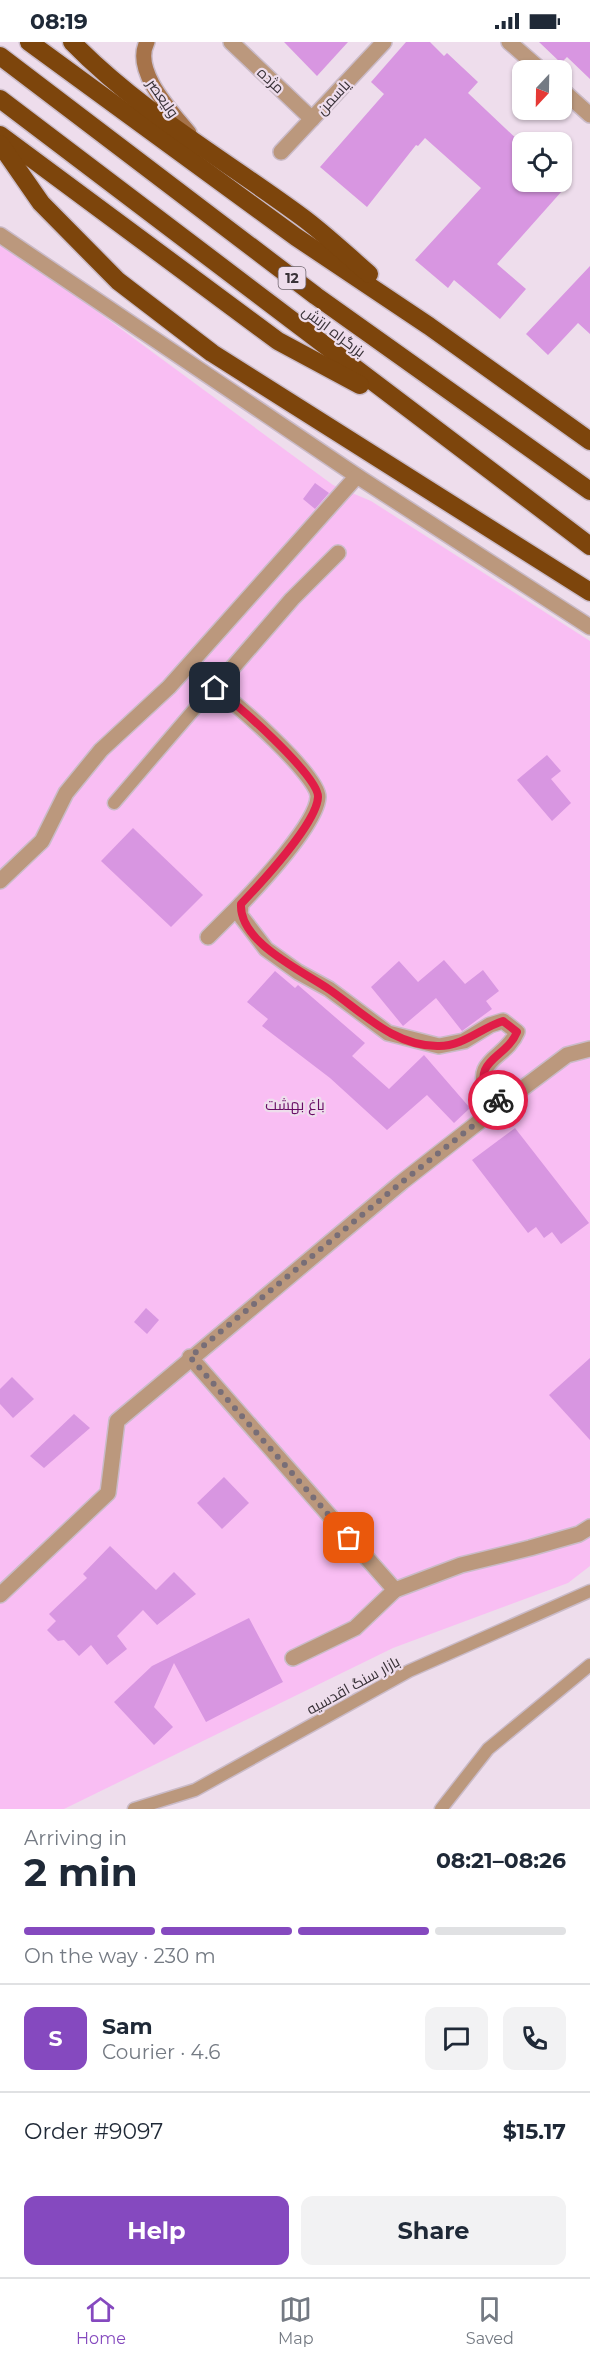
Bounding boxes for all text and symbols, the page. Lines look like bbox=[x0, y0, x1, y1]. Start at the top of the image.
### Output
text: 08:19 bbox=[30, 8, 88, 35]
north arrow bbox=[512, 60, 572, 120]
map controls bbox=[512, 60, 572, 192]
street label: مژده bbox=[253, 63, 289, 97]
street label: ولیعصر bbox=[142, 74, 183, 121]
street label: یاسمن bbox=[312, 75, 355, 119]
button: locate bbox=[512, 132, 572, 192]
road number: 12 bbox=[278, 267, 306, 289]
street label: بزرگراه ارتش bbox=[298, 301, 369, 362]
pin bbox=[189, 662, 240, 713]
icon: home bbox=[198, 671, 231, 704]
courier bbox=[468, 1070, 528, 1130]
icon: bike bbox=[482, 1084, 515, 1117]
park label: باغ بهشت bbox=[265, 1095, 325, 1116]
pin bbox=[323, 1512, 374, 1563]
icon: bag bbox=[332, 1521, 365, 1554]
street label: بازار سنگ اقدسیه bbox=[303, 1651, 403, 1719]
text: Arriving in bbox=[24, 1826, 127, 1850]
text: 08:21–08:26 bbox=[436, 1847, 566, 1874]
text: 2 min bbox=[24, 1848, 138, 1896]
text: On the way · 230 m bbox=[24, 1944, 216, 1968]
button: chat bbox=[425, 2007, 488, 2070]
button: phone bbox=[503, 2007, 566, 2070]
text: Sam bbox=[102, 2013, 153, 2040]
text: S bbox=[48, 2025, 63, 2052]
text: Courier · 4.6 bbox=[102, 2040, 220, 2064]
text: Order #9097 bbox=[24, 2118, 163, 2145]
text: $15.17 bbox=[503, 2118, 566, 2145]
button: Help bbox=[24, 2196, 289, 2265]
button: Share bbox=[301, 2196, 566, 2265]
tab: Home bbox=[76, 2293, 126, 2348]
tab: Map bbox=[278, 2293, 314, 2348]
tab: Saved bbox=[466, 2293, 514, 2348]

